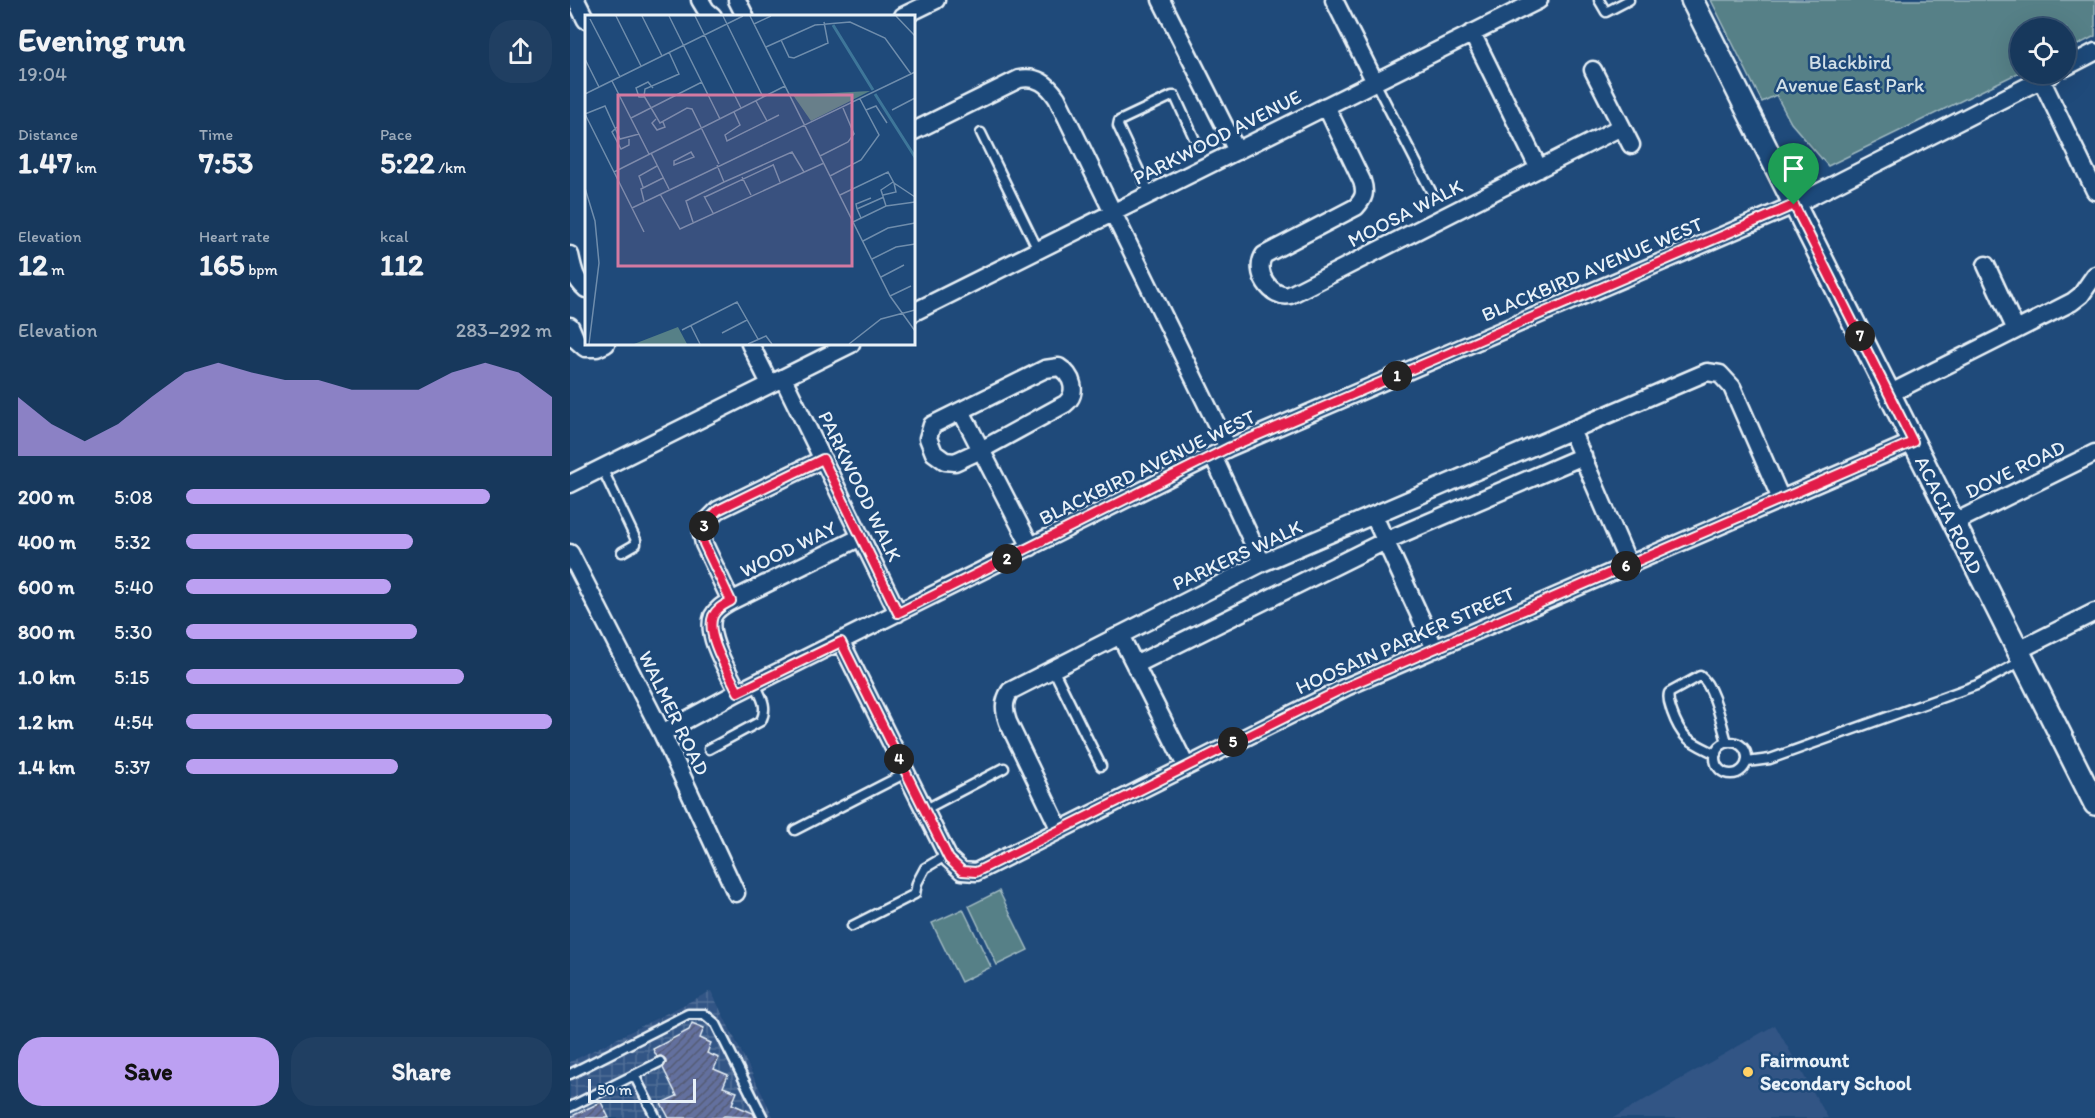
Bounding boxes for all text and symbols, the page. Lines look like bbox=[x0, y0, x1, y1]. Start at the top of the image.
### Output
inset map bbox=[585, 15, 915, 345]
map controls bbox=[2010, 18, 2076, 84]
button: locate bbox=[2010, 18, 2076, 84]
text: Evening run bbox=[18, 20, 185, 59]
button: share bbox=[489, 20, 552, 83]
park label: Blackbird Avenue East Park bbox=[1776, 50, 1925, 97]
text: 19:04 bbox=[18, 62, 67, 86]
street label: PARKWOOD AVENUE bbox=[1129, 84, 1305, 190]
text: Distance bbox=[18, 125, 78, 144]
text: Time bbox=[199, 125, 233, 144]
text: Pace bbox=[380, 125, 412, 144]
pin bbox=[1768, 143, 1819, 205]
text: 1.47 bbox=[18, 144, 72, 181]
text: 7:53 bbox=[199, 144, 253, 181]
text: 5:22 bbox=[380, 144, 435, 181]
icon: arrive bbox=[1777, 152, 1810, 185]
text: km bbox=[72, 158, 97, 177]
text: /km bbox=[435, 158, 466, 177]
street label: MOOSA WALK bbox=[1344, 174, 1467, 252]
street label: BLACKBIRD AVENUE WEST bbox=[1478, 211, 1706, 327]
text: Elevation bbox=[18, 227, 82, 246]
text: Heart rate bbox=[199, 227, 270, 246]
text: kcal bbox=[380, 227, 408, 246]
text: 12 bbox=[18, 246, 48, 283]
text: 165 bbox=[199, 246, 245, 283]
text: 112 bbox=[380, 246, 424, 283]
text: m bbox=[48, 260, 65, 279]
text: bpm bbox=[245, 260, 278, 279]
text: Elevation bbox=[18, 318, 97, 342]
text: 283–292 m bbox=[456, 318, 552, 342]
pin: 7 bbox=[1845, 321, 1875, 351]
text: 7 bbox=[1856, 326, 1864, 345]
pin: 1 bbox=[1382, 361, 1412, 391]
text: 1 bbox=[1393, 366, 1401, 385]
street label: BLACKBIRD AVENUE WEST bbox=[1035, 404, 1259, 530]
street label: PARKWOOD WALK bbox=[813, 407, 907, 566]
street label: DOVE ROAD bbox=[1961, 435, 2069, 503]
street label: ACACIA ROAD bbox=[1910, 452, 1988, 578]
text: 200 m bbox=[18, 485, 74, 509]
text: 5:08 bbox=[114, 485, 153, 509]
pin: 3 bbox=[689, 511, 719, 541]
street label: PARKERS WALK bbox=[1168, 514, 1306, 596]
street label: WOOD WAY bbox=[736, 515, 841, 583]
text: 3 bbox=[700, 516, 708, 535]
text: 400 m bbox=[18, 530, 76, 554]
text: 5:32 bbox=[114, 530, 151, 554]
pin: 2 bbox=[992, 544, 1022, 574]
text: 2 bbox=[1003, 549, 1011, 568]
pin: 6 bbox=[1611, 551, 1641, 581]
text: 6 bbox=[1622, 556, 1630, 575]
text: 600 m bbox=[18, 575, 75, 599]
text: 5:40 bbox=[114, 575, 154, 599]
street label: HOOSAIN PARKER STREET bbox=[1292, 581, 1518, 699]
text: 800 m bbox=[18, 620, 75, 644]
text: 5:30 bbox=[114, 620, 153, 644]
street label: WALMER ROAD bbox=[633, 647, 715, 779]
text: 1.0 km bbox=[18, 665, 75, 689]
text: 5:15 bbox=[114, 665, 149, 689]
text: 1.2 km bbox=[18, 710, 74, 734]
text: 4:54 bbox=[114, 710, 153, 734]
pin: 5 bbox=[1218, 727, 1248, 757]
text: 5 bbox=[1229, 732, 1237, 751]
pin: 4 bbox=[884, 744, 914, 774]
text: 4 bbox=[894, 749, 904, 768]
text: 1.4 km bbox=[18, 755, 75, 779]
text: 5:37 bbox=[114, 755, 150, 779]
button: Save bbox=[18, 1037, 279, 1106]
button: Share bbox=[291, 1037, 552, 1106]
place label: Fairmount Secondary School bbox=[1760, 1048, 1912, 1096]
marker: Fairmount Secondary School bbox=[1741, 1065, 1755, 1079]
scale bar bbox=[588, 1076, 696, 1104]
text: 50 m bbox=[597, 1080, 632, 1099]

